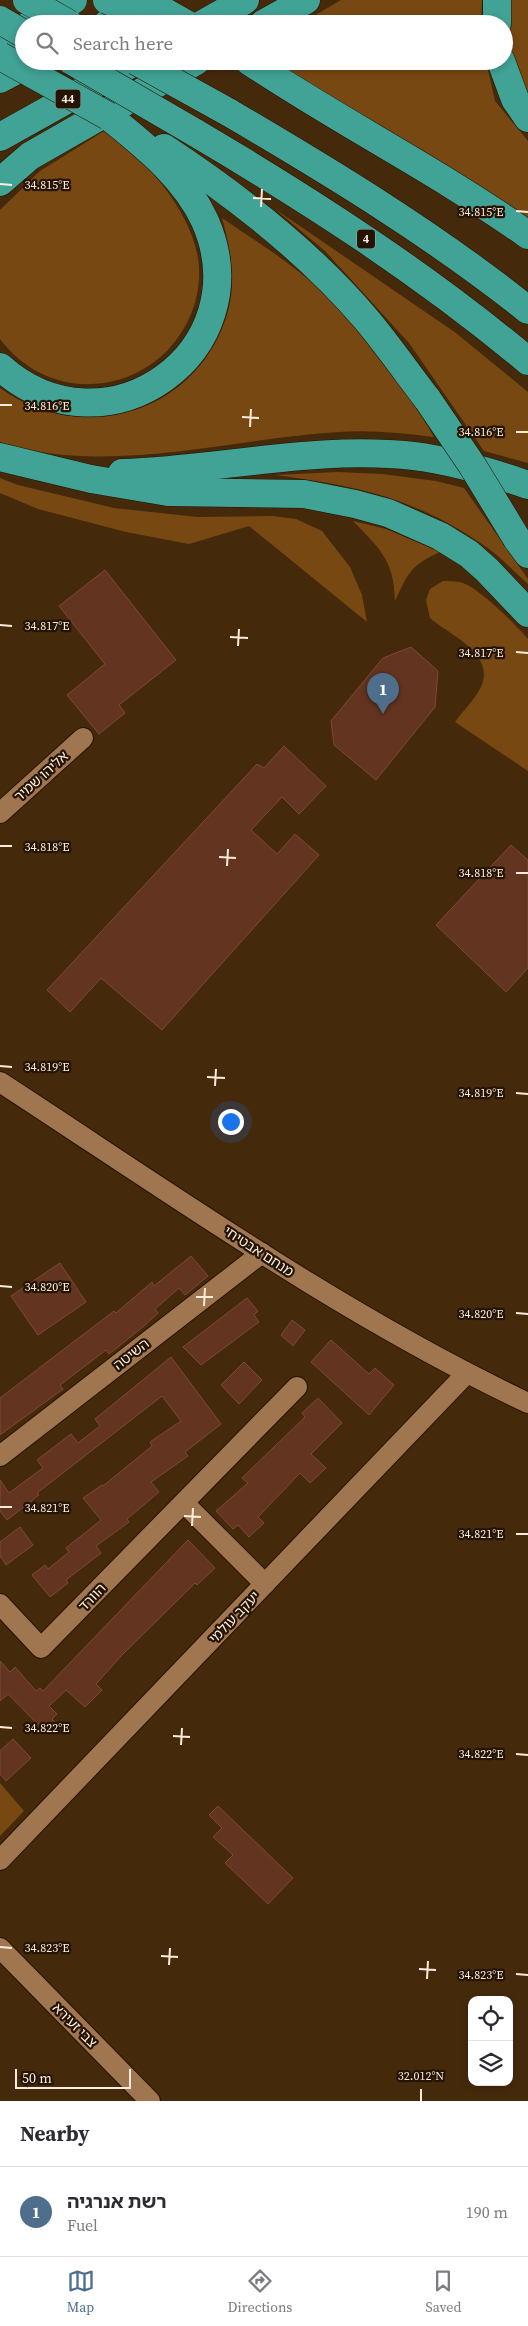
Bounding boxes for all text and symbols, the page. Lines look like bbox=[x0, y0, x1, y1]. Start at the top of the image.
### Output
search box bbox=[15, 15, 513, 70]
icon: search bbox=[33, 29, 61, 57]
text: Search here bbox=[73, 30, 173, 56]
road number: 44 bbox=[56, 90, 80, 108]
text: 34.815°E bbox=[25, 177, 69, 193]
text: 34.815°E bbox=[459, 204, 503, 220]
road number: 4 bbox=[357, 230, 375, 248]
text: 34.816°E bbox=[25, 398, 69, 414]
text: 34.816°E bbox=[459, 424, 503, 440]
text: 34.817°E bbox=[25, 618, 69, 634]
text: 34.817°E bbox=[459, 645, 503, 661]
pin: 1 bbox=[367, 673, 399, 714]
street label: אליהו שמיר bbox=[9, 746, 73, 806]
text: 34.818°E bbox=[25, 839, 69, 855]
text: 34.818°E bbox=[459, 865, 503, 881]
text: 34.819°E bbox=[25, 1059, 69, 1075]
text: 34.819°E bbox=[459, 1085, 503, 1101]
your location bbox=[218, 1109, 244, 1135]
street label: מנחם אבטיחי bbox=[220, 1221, 298, 1281]
text: 34.820°E bbox=[25, 1279, 69, 1295]
text: 34.820°E bbox=[459, 1306, 503, 1322]
street label: השיטה bbox=[109, 1334, 153, 1374]
text: 34.821°E bbox=[25, 1500, 69, 1516]
text: 34.821°E bbox=[459, 1526, 503, 1542]
street label: הוורד bbox=[74, 1579, 110, 1615]
street label: יעקב עולמי bbox=[204, 1586, 264, 1648]
text: 34.822°E bbox=[25, 1720, 69, 1736]
text: 34.822°E bbox=[459, 1746, 503, 1762]
text: 34.823°E bbox=[25, 1940, 69, 1956]
text: 34.823°E bbox=[459, 1967, 503, 1983]
map controls bbox=[468, 1996, 513, 2086]
button: locate bbox=[468, 1996, 513, 2041]
street label: צבי זעירא bbox=[48, 1998, 102, 2052]
button: layers bbox=[468, 2041, 513, 2086]
scale bar bbox=[15, 2066, 131, 2089]
text: 50 m bbox=[22, 2068, 52, 2088]
text: 32.012°N bbox=[398, 2068, 444, 2084]
text: Nearby bbox=[20, 2119, 90, 2148]
text: רשת אנרגיה bbox=[67, 2188, 167, 2214]
text: 1 bbox=[32, 2201, 40, 2223]
text: 190 m bbox=[466, 2201, 508, 2223]
text: Fuel bbox=[67, 2214, 98, 2236]
tab: Map bbox=[67, 2267, 95, 2317]
tab: Directions bbox=[228, 2267, 292, 2317]
tab: Saved bbox=[426, 2267, 461, 2317]

